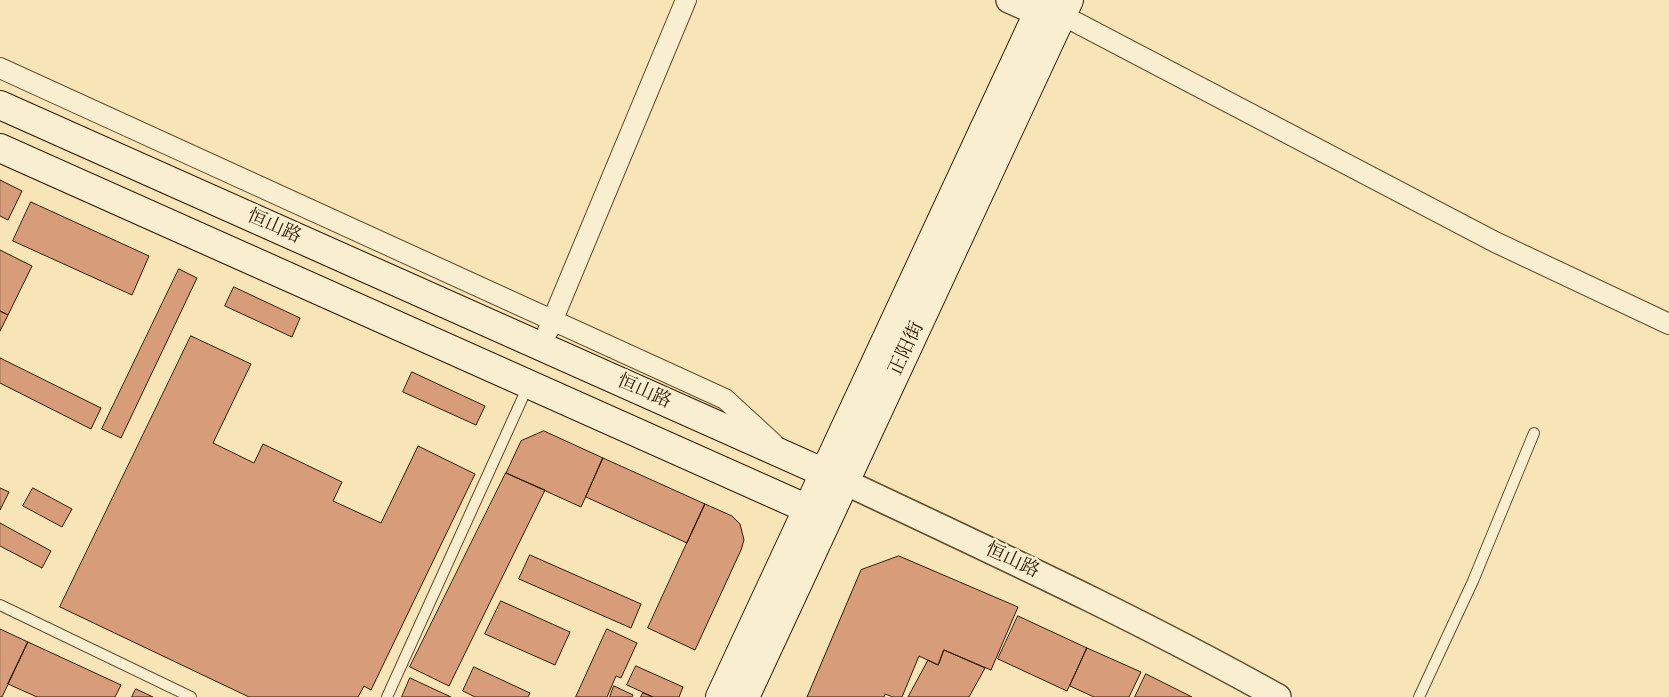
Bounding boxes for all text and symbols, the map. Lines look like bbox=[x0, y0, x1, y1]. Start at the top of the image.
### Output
street label: 恒山路 bbox=[243, 205, 305, 249]
street label: 正阳街 bbox=[885, 318, 929, 380]
street label: 恒山路 bbox=[613, 370, 675, 414]
street label: 恒山路 bbox=[981, 539, 1043, 583]

